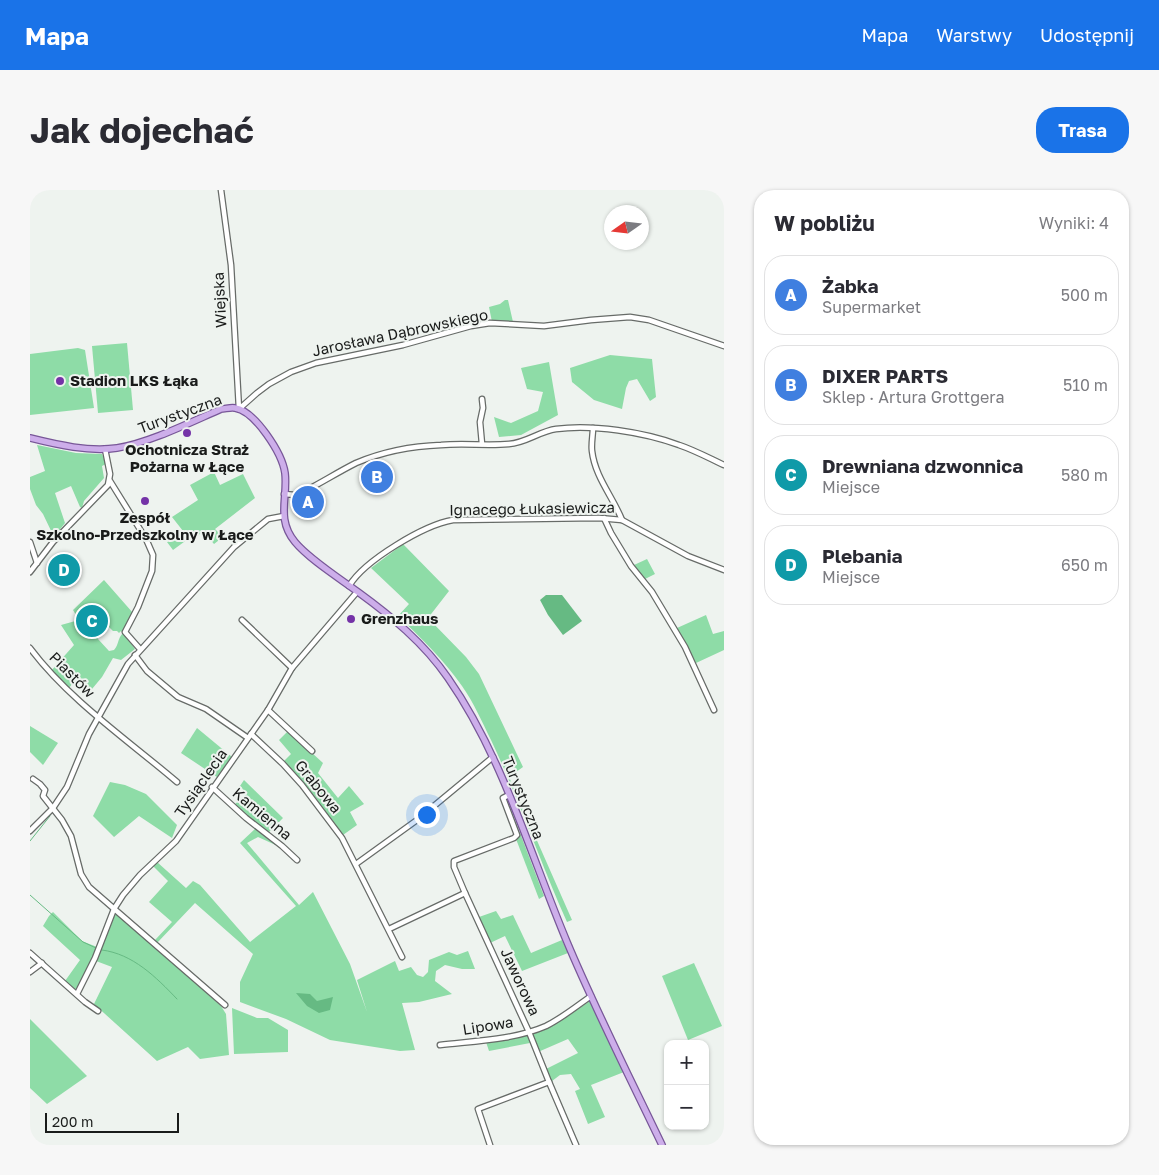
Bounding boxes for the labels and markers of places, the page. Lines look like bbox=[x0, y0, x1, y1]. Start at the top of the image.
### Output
place label: Stadion LKS Łąka bbox=[70, 371, 198, 389]
marker: Stadion LKS Łąka bbox=[54, 375, 66, 387]
marker: Ochotnicza Straż Pożarna w Łące bbox=[181, 427, 193, 439]
place label: Ochotnicza Straż Pożarna w Łące bbox=[125, 440, 249, 475]
pin: B bbox=[361, 458, 393, 496]
pin: A bbox=[292, 483, 324, 521]
marker: Zespół Szkolno-Przedszkolny w Łące bbox=[139, 495, 151, 507]
place label: Zespół Szkolno-Przedszkolny w Łące bbox=[36, 508, 254, 543]
pin: D bbox=[48, 551, 80, 589]
pin: C bbox=[76, 602, 108, 640]
place label: Grenzhaus bbox=[361, 609, 438, 627]
marker: Grenzhaus bbox=[345, 613, 357, 625]

